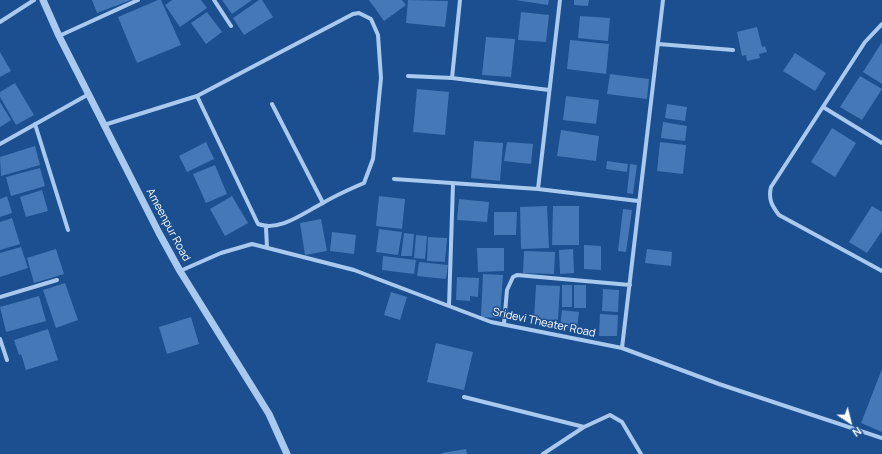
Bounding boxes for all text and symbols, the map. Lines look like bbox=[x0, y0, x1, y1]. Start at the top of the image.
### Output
street label: Ameenpur Road bbox=[143, 186, 193, 264]
street label: Sridevi Theater Road bbox=[491, 306, 597, 340]
north arrow bbox=[830, 402, 870, 442]
text: N bbox=[850, 424, 865, 441]

